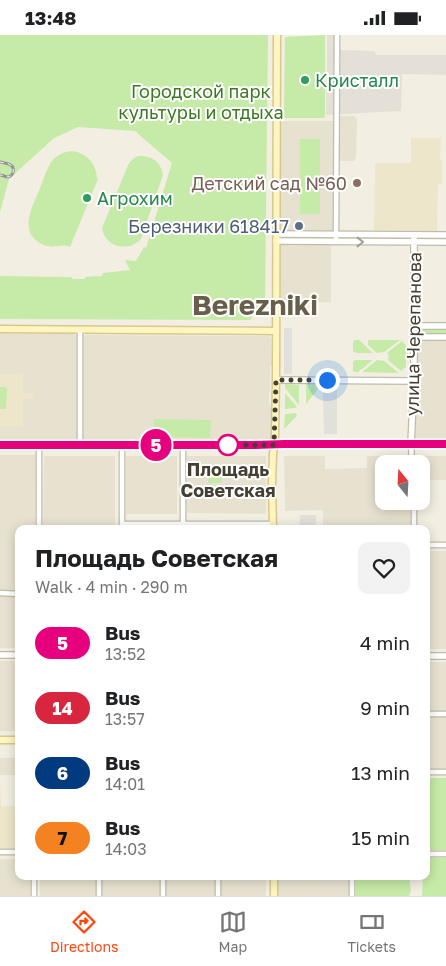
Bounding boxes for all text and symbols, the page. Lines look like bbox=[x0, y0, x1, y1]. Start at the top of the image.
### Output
text: 13:48 bbox=[25, 6, 77, 29]
place label: Кристалл bbox=[315, 69, 399, 91]
marker: Кристалл bbox=[299, 74, 311, 86]
park label: Городской парк культуры и отдыха bbox=[118, 80, 284, 123]
place label: Детский сад №60 bbox=[191, 172, 347, 194]
marker: Детский сад №60 bbox=[351, 177, 363, 189]
place label: Агрохим bbox=[97, 187, 173, 209]
marker: Агрохим bbox=[81, 192, 93, 204]
place label: Березники 618417 bbox=[128, 215, 289, 237]
marker: Березники 618417 bbox=[293, 220, 305, 232]
one-way arrow bbox=[356, 237, 364, 247]
street label: улица Черепанова bbox=[401, 252, 425, 416]
district label: Berezniki bbox=[192, 288, 318, 321]
your location bbox=[315, 368, 340, 393]
line badge: 5 bbox=[140, 429, 172, 461]
text: 5 bbox=[151, 434, 161, 456]
marker: Площадь Советская bbox=[217, 434, 239, 456]
north arrow bbox=[375, 455, 430, 510]
map controls bbox=[375, 455, 430, 510]
place label: Площадь Советская bbox=[180, 458, 276, 501]
button: heart bbox=[358, 542, 410, 594]
text: Площадь Советская bbox=[35, 543, 278, 572]
text: Walk · 4 min · 290 m bbox=[35, 577, 188, 597]
text: Bus bbox=[105, 621, 140, 644]
text: 4 min bbox=[360, 631, 410, 654]
text: 5 bbox=[57, 632, 68, 654]
text: 13:52 bbox=[105, 644, 145, 664]
text: Bus bbox=[105, 686, 140, 709]
text: 9 min bbox=[360, 696, 410, 719]
text: 14 bbox=[52, 697, 73, 719]
text: 13:57 bbox=[105, 709, 145, 729]
text: Bus bbox=[105, 751, 140, 774]
text: 13 min bbox=[351, 761, 410, 784]
text: 6 bbox=[57, 762, 68, 784]
text: 14:01 bbox=[105, 774, 145, 794]
text: Bus bbox=[105, 816, 140, 839]
text: 15 min bbox=[351, 826, 410, 849]
text: 7 bbox=[58, 827, 67, 849]
text: 14:03 bbox=[105, 839, 147, 859]
tab: Directions bbox=[50, 908, 118, 955]
tab: Map bbox=[219, 908, 247, 955]
tab: Tickets bbox=[347, 908, 396, 955]

